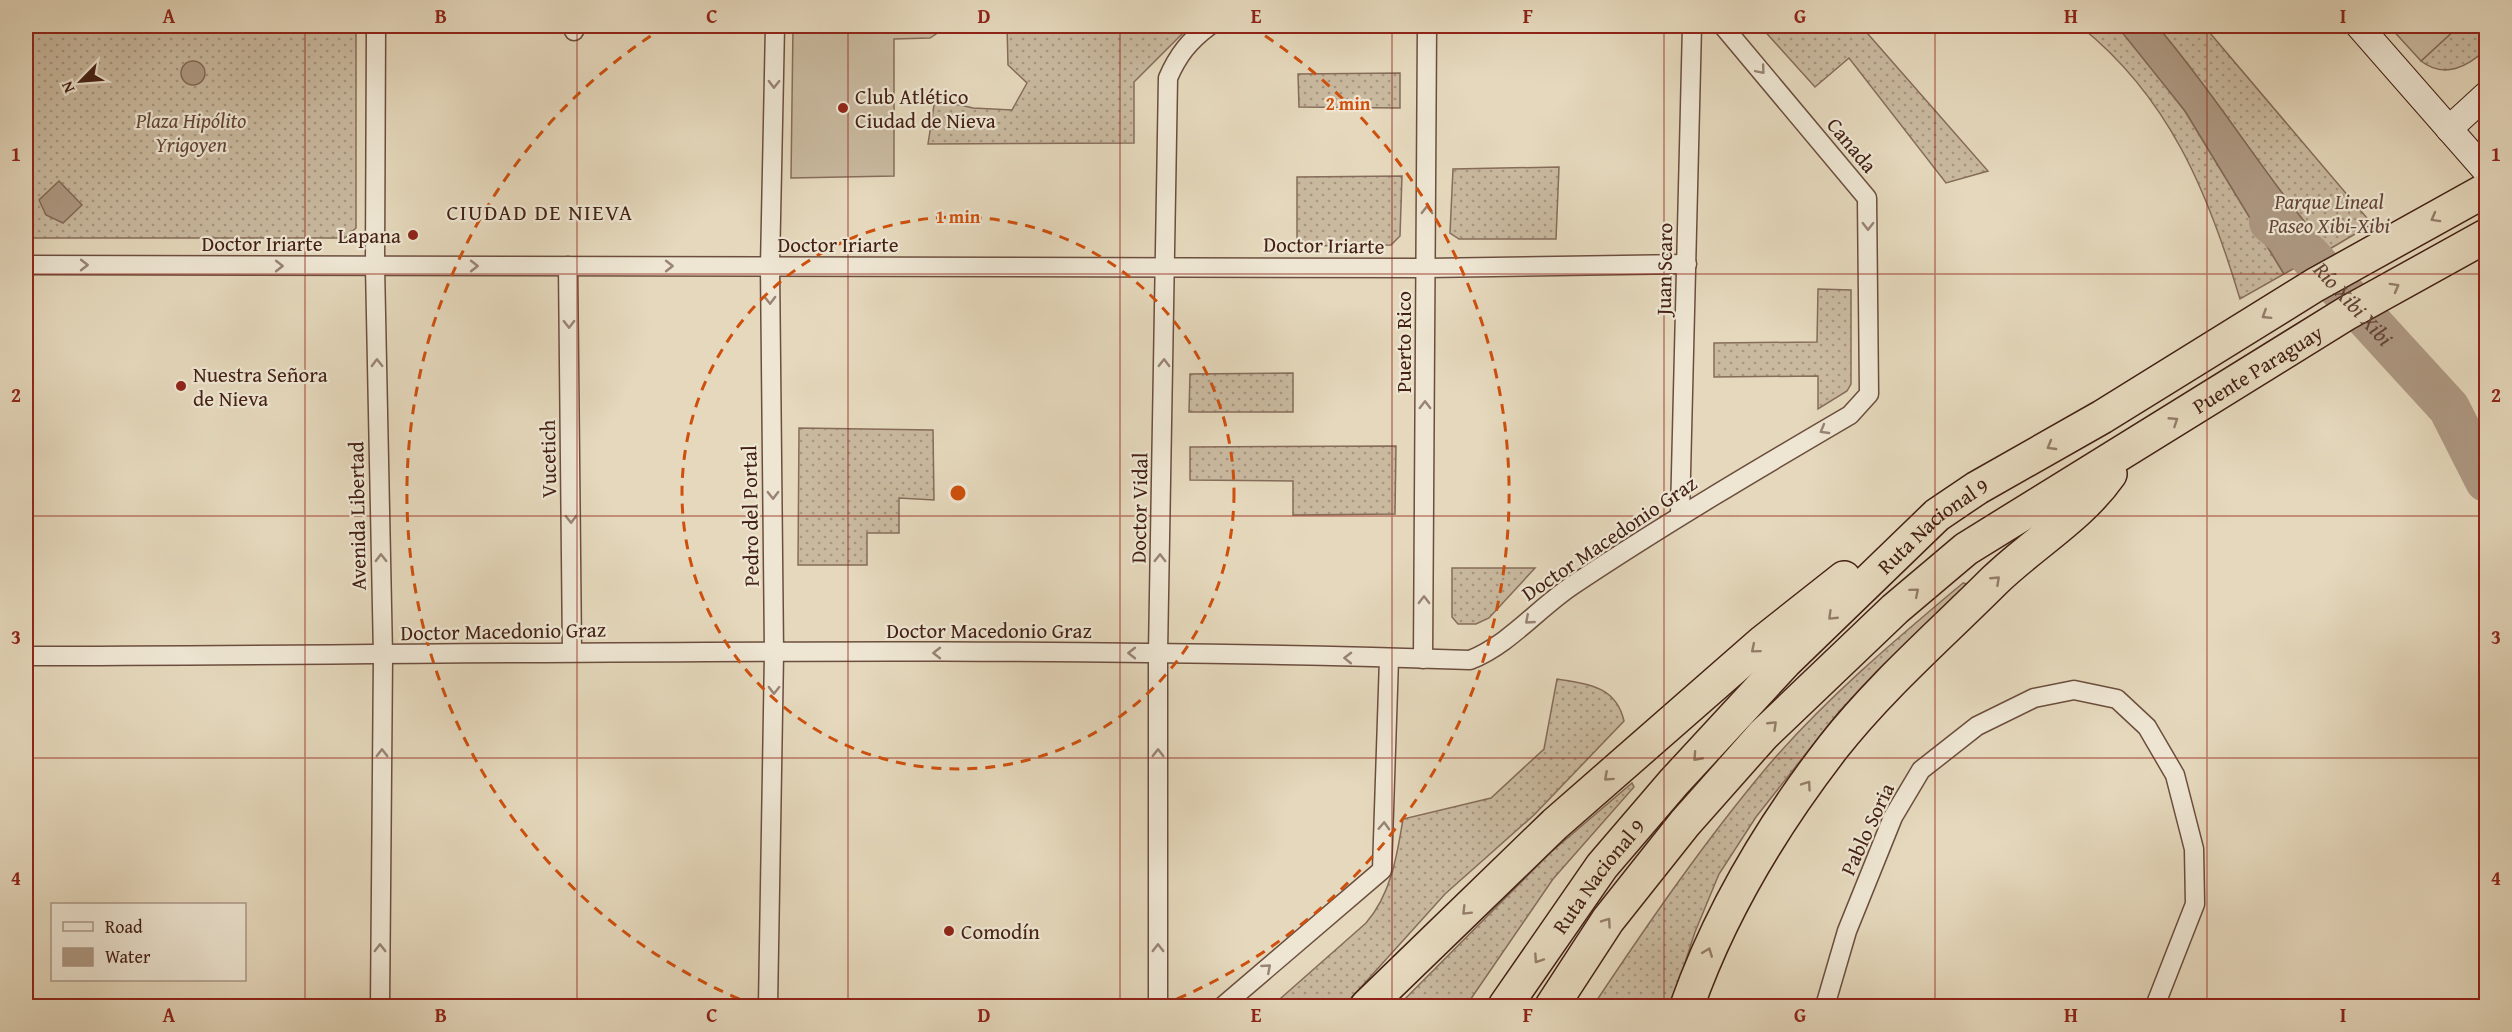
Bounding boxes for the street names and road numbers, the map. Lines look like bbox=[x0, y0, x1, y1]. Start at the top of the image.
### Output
street label: Canada bbox=[1819, 110, 1885, 180]
street label: Juan Scaro bbox=[1648, 222, 1680, 319]
street label: Doctor Iriarte bbox=[201, 228, 323, 259]
street label: Doctor Iriarte bbox=[1263, 228, 1385, 262]
street label: Doctor Iriarte bbox=[777, 229, 899, 260]
street label: Puerto Rico bbox=[1388, 291, 1419, 393]
street label: Puente Paraguay bbox=[2186, 316, 2329, 421]
street label: Vucetich bbox=[532, 419, 564, 498]
street label: Avenida Libertad bbox=[340, 440, 374, 591]
street label: Pedro del Portal bbox=[733, 445, 767, 587]
street label: Doctor Vidal bbox=[1123, 452, 1155, 564]
street label: Doctor Macedonio Graz bbox=[1515, 468, 1703, 608]
street label: Ruta Nacional 9 bbox=[1870, 469, 1994, 581]
street label: Doctor Macedonio Graz bbox=[400, 614, 606, 648]
street label: Doctor Macedonio Graz bbox=[886, 615, 1092, 646]
street label: Pablo Soria bbox=[1832, 778, 1902, 880]
street label: Ruta Nacional 9 bbox=[1544, 812, 1652, 940]

